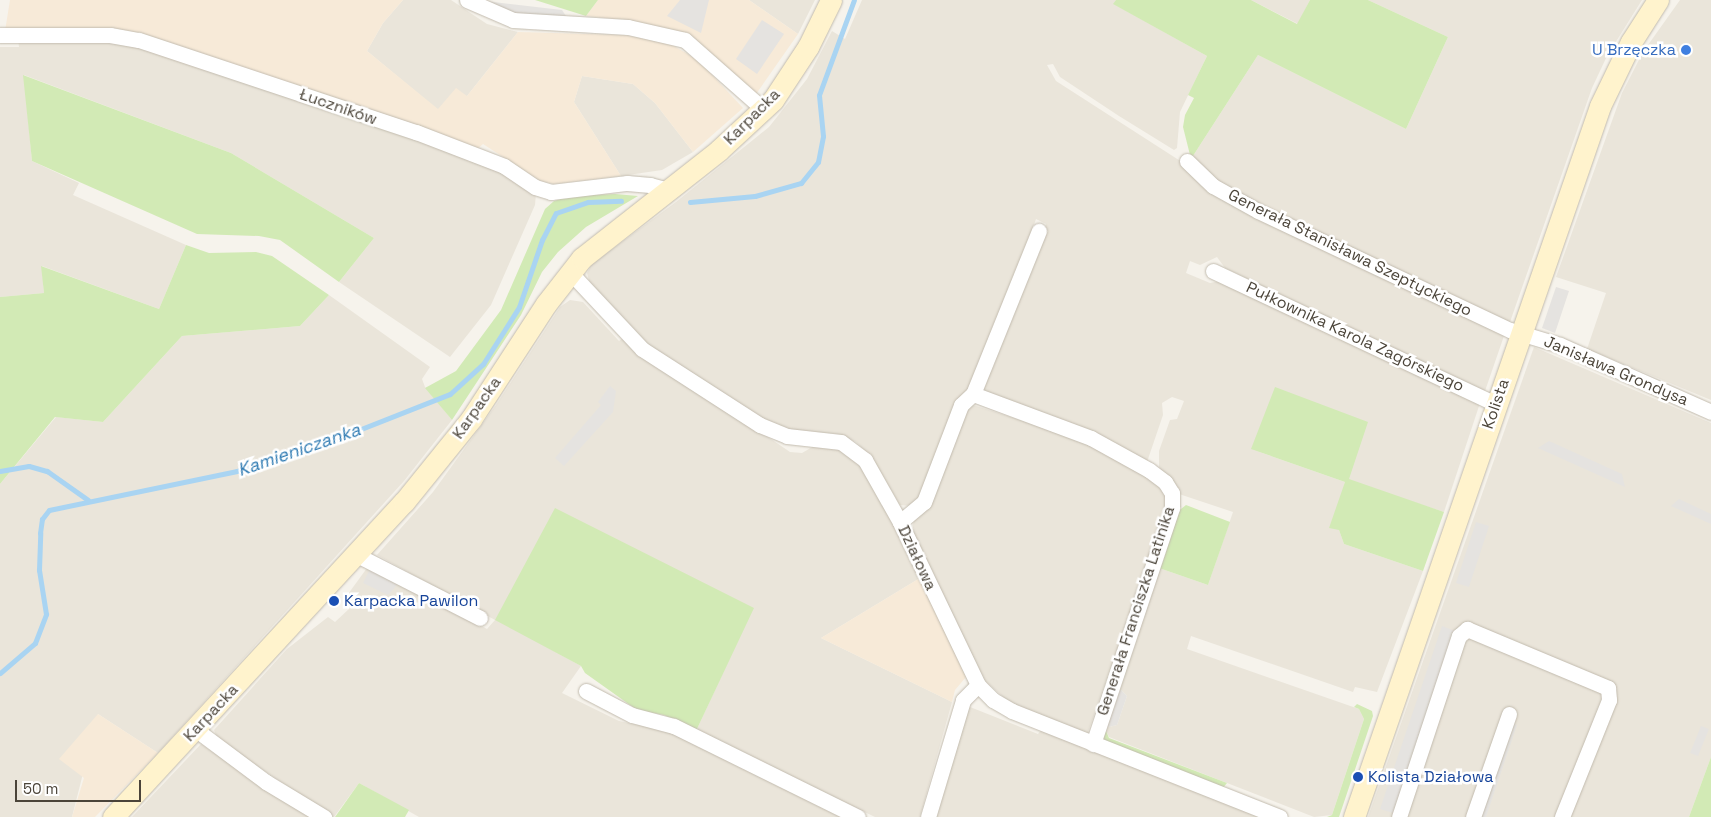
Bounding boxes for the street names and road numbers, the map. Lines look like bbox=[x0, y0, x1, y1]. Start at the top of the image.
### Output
street label: Łuczników bbox=[296, 85, 380, 129]
street label: Karpacka bbox=[720, 85, 784, 149]
street label: Generała Stanisława Szeptyckiego bbox=[1225, 185, 1475, 321]
street label: Pułkownika Karola Zagórskiego bbox=[1243, 278, 1467, 396]
street label: Janisława Grondysa bbox=[1541, 332, 1691, 410]
street label: Karpacka bbox=[449, 373, 505, 443]
street label: Kolista bbox=[1478, 376, 1514, 432]
street label: Generała Franciszka Latinika bbox=[1093, 504, 1179, 718]
street label: Działowa bbox=[894, 522, 940, 594]
street label: Karpacka bbox=[180, 680, 242, 746]

